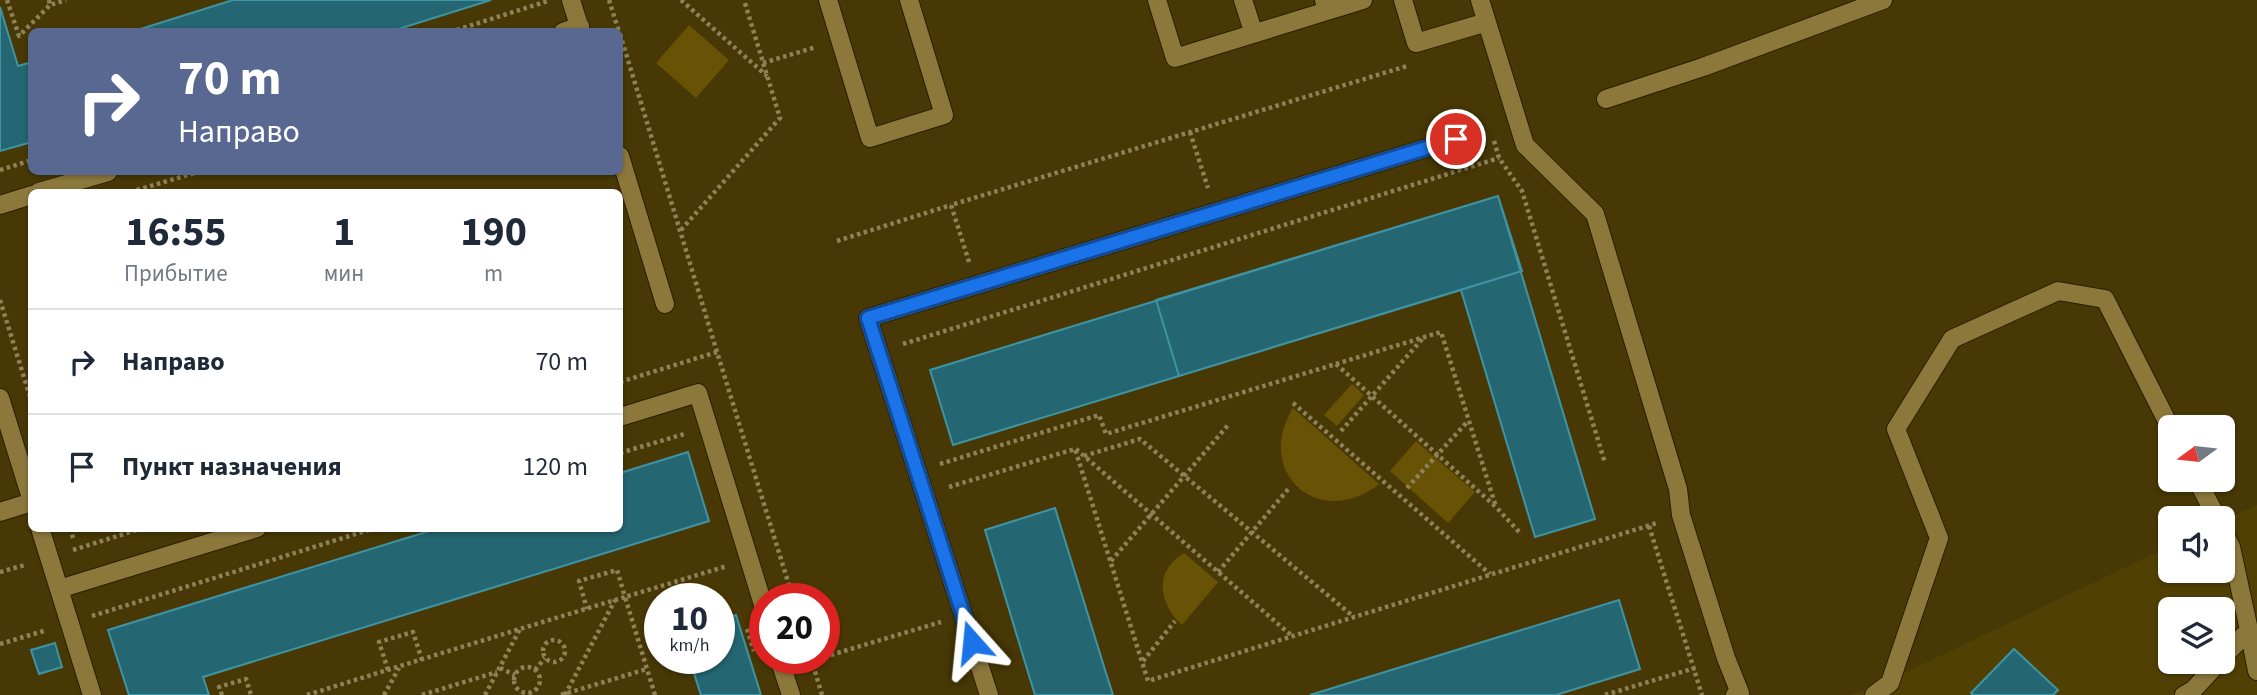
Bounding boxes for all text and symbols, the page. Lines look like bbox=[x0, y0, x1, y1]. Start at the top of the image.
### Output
text: 70 m bbox=[178, 44, 282, 114]
icon: right bbox=[63, 56, 154, 147]
text: Направо bbox=[178, 109, 300, 155]
pin bbox=[1426, 109, 1486, 169]
icon: arrive bbox=[1437, 120, 1475, 158]
text: 16:55 bbox=[125, 202, 227, 262]
text: 1 bbox=[333, 202, 355, 262]
text: 190 bbox=[460, 202, 527, 262]
text: Прибытие bbox=[124, 257, 228, 290]
text: мин bbox=[324, 257, 364, 290]
text: m bbox=[484, 257, 503, 290]
icon: right bbox=[63, 343, 101, 381]
text: Направо bbox=[122, 343, 225, 380]
text: 70 m bbox=[535, 343, 588, 380]
north arrow bbox=[2158, 415, 2235, 492]
map controls bbox=[2158, 415, 2235, 674]
icon: arrive bbox=[63, 448, 101, 486]
text: Пункт назначения bbox=[122, 448, 342, 485]
text: 120 m bbox=[522, 448, 588, 485]
button: sound bbox=[2158, 506, 2235, 583]
speed limit sign: 20 bbox=[749, 583, 840, 674]
text: 10 bbox=[671, 594, 708, 644]
button: layers bbox=[2158, 597, 2235, 674]
position arrow bbox=[935, 605, 1009, 679]
text: km/h bbox=[670, 633, 709, 658]

